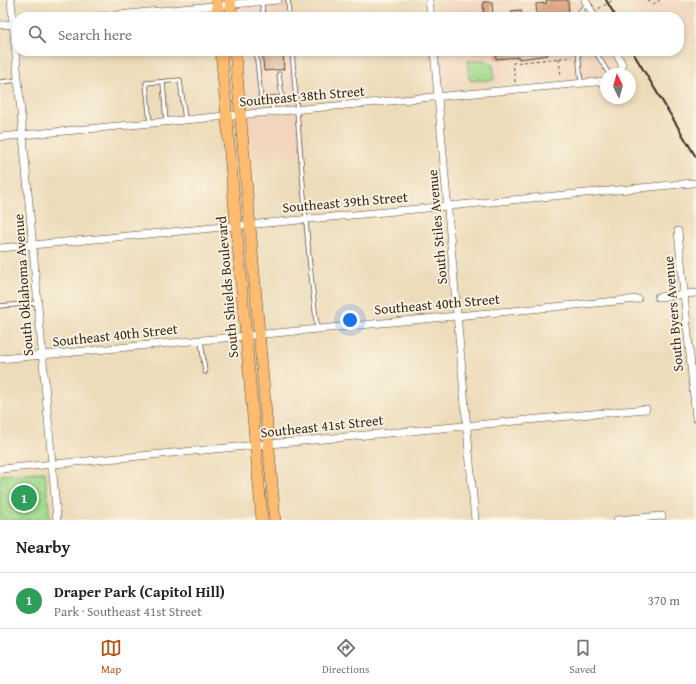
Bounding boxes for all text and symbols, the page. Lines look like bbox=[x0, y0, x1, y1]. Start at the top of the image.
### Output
search box bbox=[12, 12, 684, 56]
icon: search bbox=[26, 23, 48, 45]
text: Search here bbox=[58, 24, 132, 45]
north arrow bbox=[600, 68, 636, 104]
street label: Southeast 38th Street bbox=[238, 81, 366, 111]
street label: South Stiles Avenue bbox=[422, 168, 452, 285]
street label: Southeast 39th Street bbox=[281, 187, 409, 217]
street label: South Oklahoma Avenue bbox=[8, 213, 38, 357]
street label: South Shields Boulevard bbox=[211, 215, 243, 359]
street label: South Byers Avenue bbox=[658, 255, 688, 373]
street label: Southeast 40th Street bbox=[373, 289, 501, 319]
your location bbox=[340, 310, 360, 330]
street label: Southeast 40th Street bbox=[51, 318, 179, 352]
street label: Southeast 41st Street bbox=[259, 410, 385, 442]
pin: 1 bbox=[11, 483, 37, 513]
text: Nearby bbox=[16, 534, 70, 559]
text: Draper Park (Capitol Hill) bbox=[54, 581, 225, 602]
text: 1 bbox=[26, 591, 32, 610]
text: 370 m bbox=[648, 591, 680, 610]
text: Park · Southeast 41st Street bbox=[54, 602, 202, 621]
tab: Map bbox=[100, 637, 122, 677]
tab: Directions bbox=[322, 637, 369, 677]
tab: Saved bbox=[569, 637, 596, 677]

